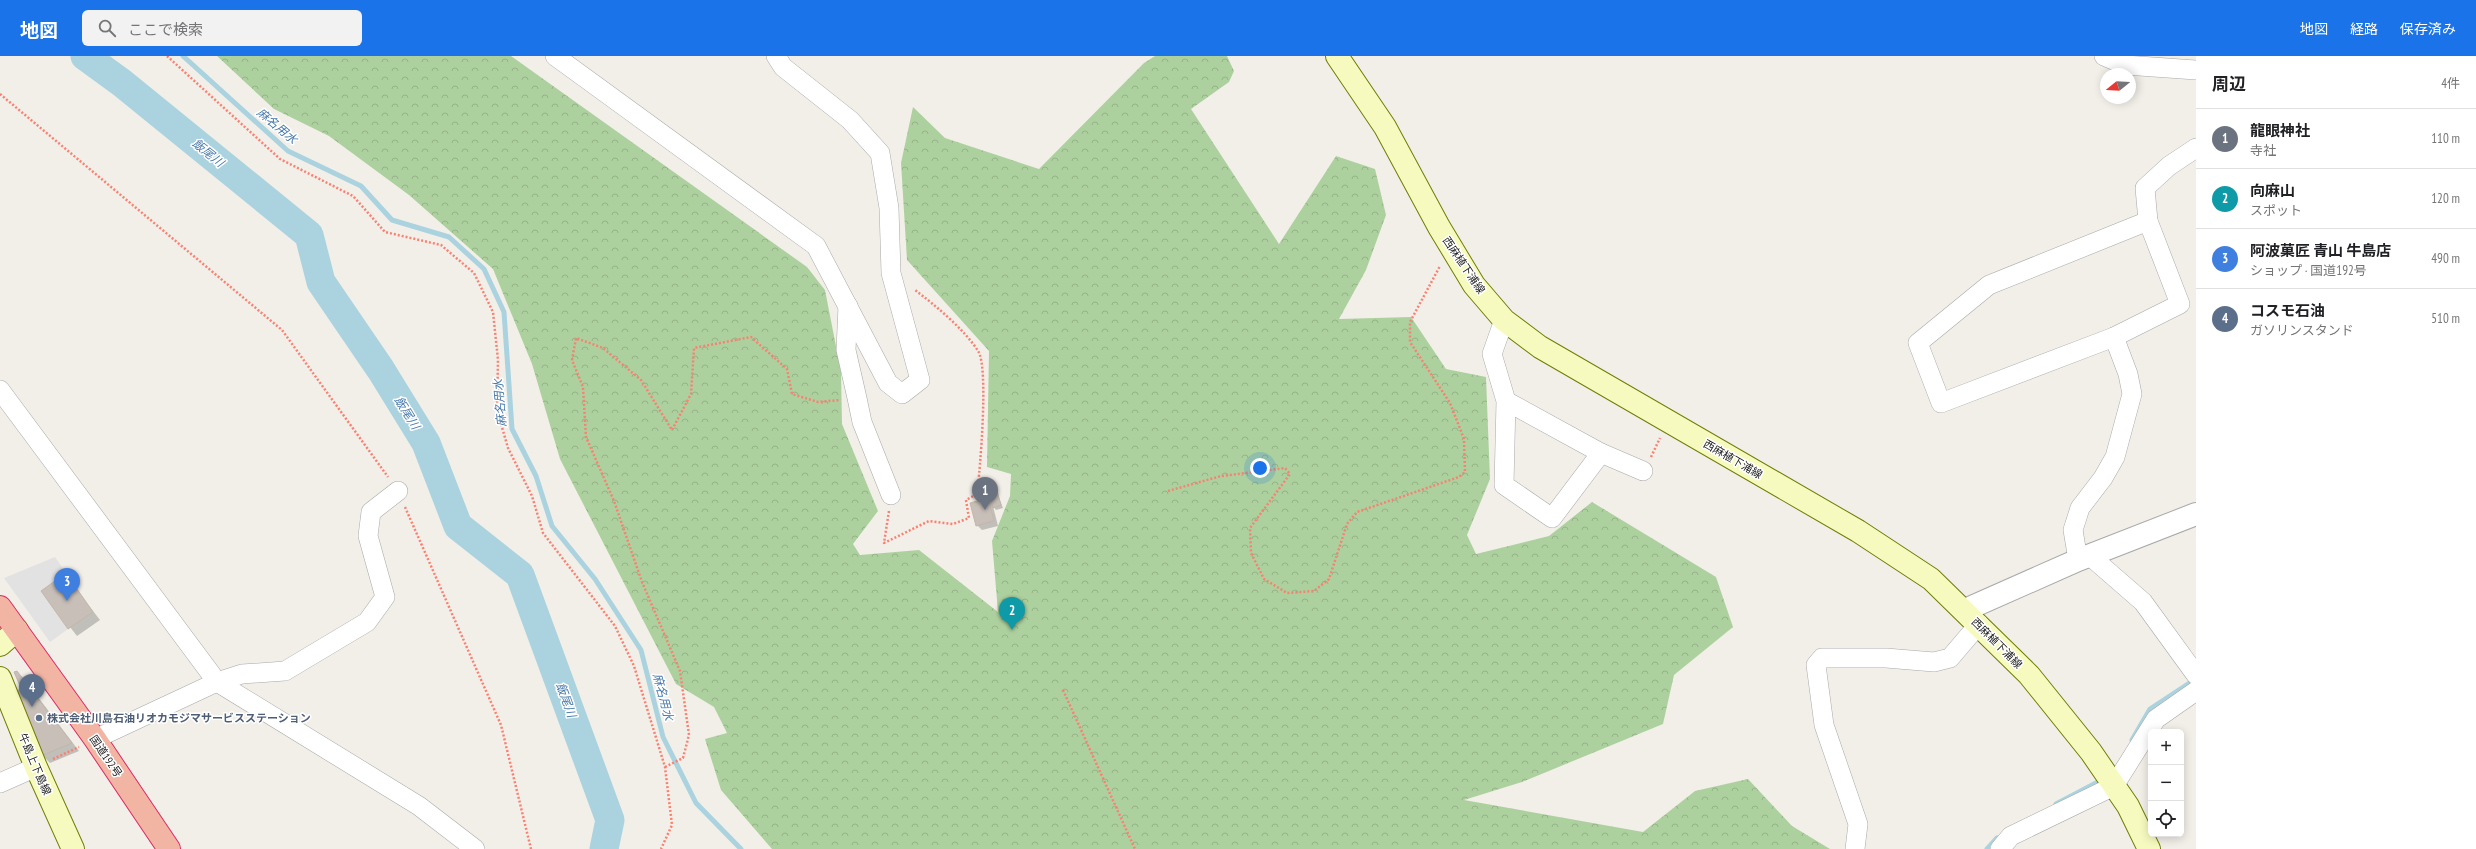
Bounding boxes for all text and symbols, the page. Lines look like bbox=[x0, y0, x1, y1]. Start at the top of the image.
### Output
search box bbox=[82, 10, 362, 46]
icon: search bbox=[96, 17, 118, 39]
text: 地図 bbox=[20, 18, 58, 42]
text: ここで検索 bbox=[128, 20, 203, 39]
text: 地図 bbox=[2300, 20, 2328, 38]
text: 経路 bbox=[2350, 20, 2378, 38]
text: 保存済み bbox=[2400, 20, 2456, 38]
north arrow bbox=[2100, 68, 2136, 104]
text: 周辺 bbox=[2212, 73, 2246, 95]
text: 4件 bbox=[2441, 75, 2460, 92]
water label: 麻名用水 bbox=[254, 104, 302, 148]
text: 龍眼神社 bbox=[2250, 121, 2310, 140]
text: 1 bbox=[2222, 130, 2228, 147]
text: 110 m bbox=[2431, 130, 2460, 147]
water label: 飯尾川 bbox=[190, 135, 229, 171]
text: 寺社 bbox=[2250, 142, 2276, 159]
text: 向麻山 bbox=[2250, 181, 2295, 200]
text: 2 bbox=[2222, 190, 2228, 207]
text: 120 m bbox=[2431, 190, 2460, 207]
text: スポット bbox=[2250, 202, 2302, 219]
street label: 西麻植下浦線 bbox=[1440, 234, 1488, 296]
text: 阿波菓匠 青山 牛島店 bbox=[2250, 241, 2391, 260]
text: 3 bbox=[2222, 250, 2228, 267]
text: 490 m bbox=[2431, 250, 2460, 267]
text: ショップ · 国道192号 bbox=[2250, 262, 2367, 279]
text: コスモ石油 bbox=[2250, 301, 2325, 320]
text: 4 bbox=[2222, 310, 2228, 327]
text: 510 m bbox=[2431, 310, 2460, 327]
text: ガソリンスタンド bbox=[2250, 322, 2354, 339]
water label: 麻名用水 bbox=[490, 376, 509, 428]
water label: 飯尾川 bbox=[392, 393, 424, 434]
street label: 西麻植下浦線 bbox=[1701, 436, 1765, 482]
your location bbox=[1250, 458, 1270, 478]
pin: 1 bbox=[972, 477, 998, 510]
pin: 3 bbox=[54, 568, 80, 601]
pin: 2 bbox=[999, 597, 1025, 630]
street label: 西麻植下浦線 bbox=[1969, 615, 2025, 671]
water label: 麻名用水 bbox=[650, 672, 677, 724]
pin: 4 bbox=[19, 674, 45, 707]
water label: 飯尾川 bbox=[553, 680, 580, 721]
place label: 株式会社川島石油リオカモジマサービスステーション bbox=[47, 711, 311, 725]
marker: 株式会社川島石油リオカモジマサービスステーション bbox=[34, 713, 44, 723]
map controls bbox=[2148, 729, 2184, 837]
button: + bbox=[2148, 729, 2184, 765]
street label: 牛島上下島線 bbox=[16, 731, 54, 797]
street label: 国道192号 bbox=[87, 732, 125, 780]
button: − bbox=[2148, 765, 2184, 801]
button: locate bbox=[2148, 801, 2184, 837]

